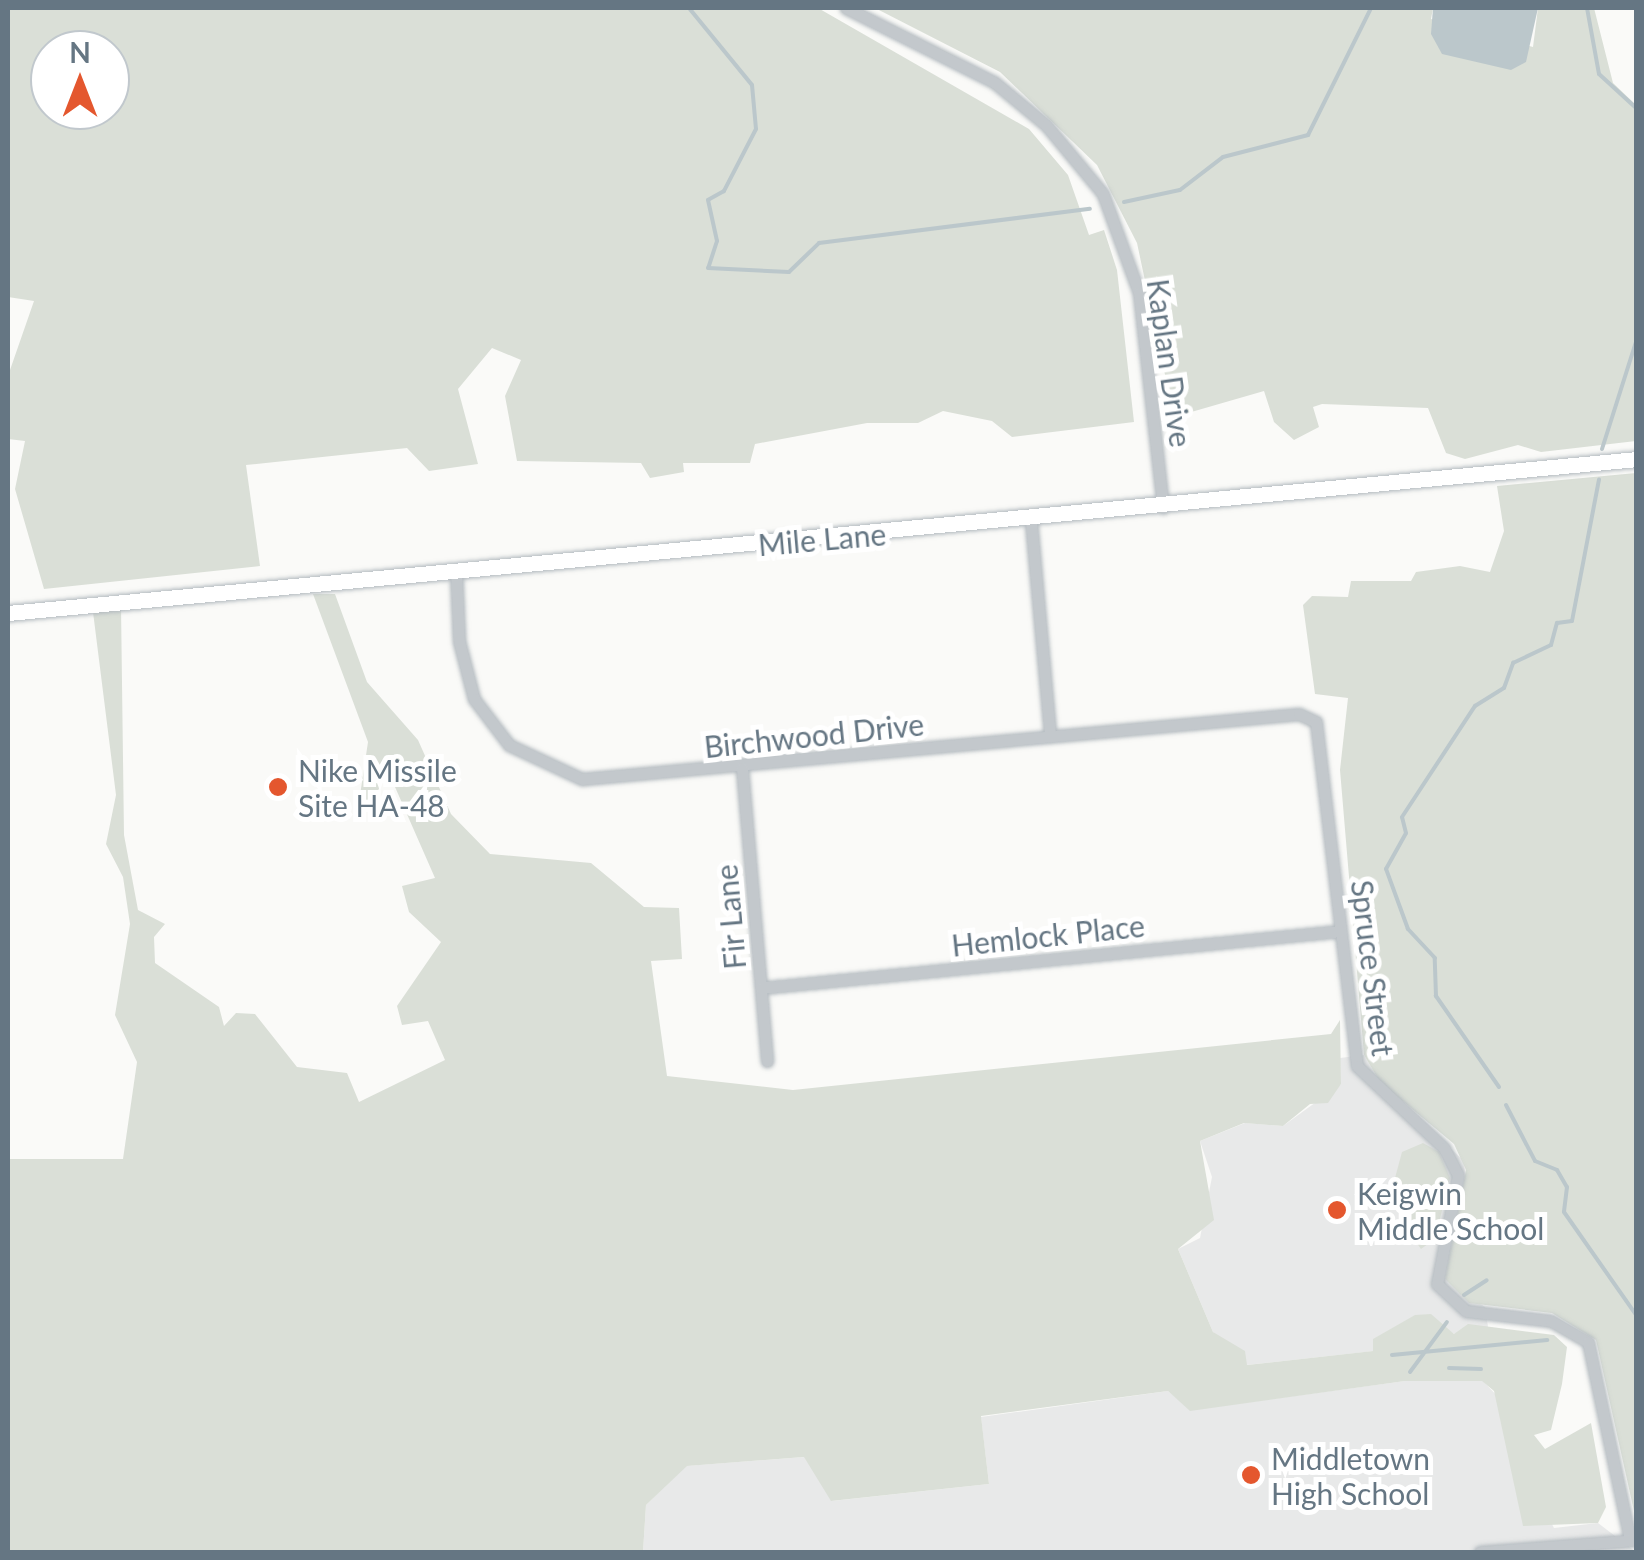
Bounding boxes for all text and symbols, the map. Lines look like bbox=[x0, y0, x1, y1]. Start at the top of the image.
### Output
north arrow bbox=[30, 30, 130, 130]
text: N bbox=[69, 35, 91, 69]
street label: Kaplan Drive bbox=[1140, 277, 1200, 449]
street label: Mile Lane bbox=[757, 515, 887, 563]
street label: Birchwood Drive bbox=[702, 706, 926, 764]
place label: Nike Missile Site HA-48 bbox=[298, 752, 457, 822]
marker: Nike Missile Site HA-48 bbox=[267, 776, 289, 798]
street label: Fir Lane bbox=[707, 863, 753, 971]
street label: Spruce Street bbox=[1344, 878, 1402, 1058]
street label: Hemlock Place bbox=[950, 907, 1146, 963]
place label: Keigwin Middle School bbox=[1357, 1175, 1544, 1246]
marker: Keigwin Middle School bbox=[1326, 1199, 1348, 1221]
place label: Middletown High School bbox=[1271, 1440, 1430, 1510]
marker: Middletown High School bbox=[1240, 1464, 1262, 1486]

